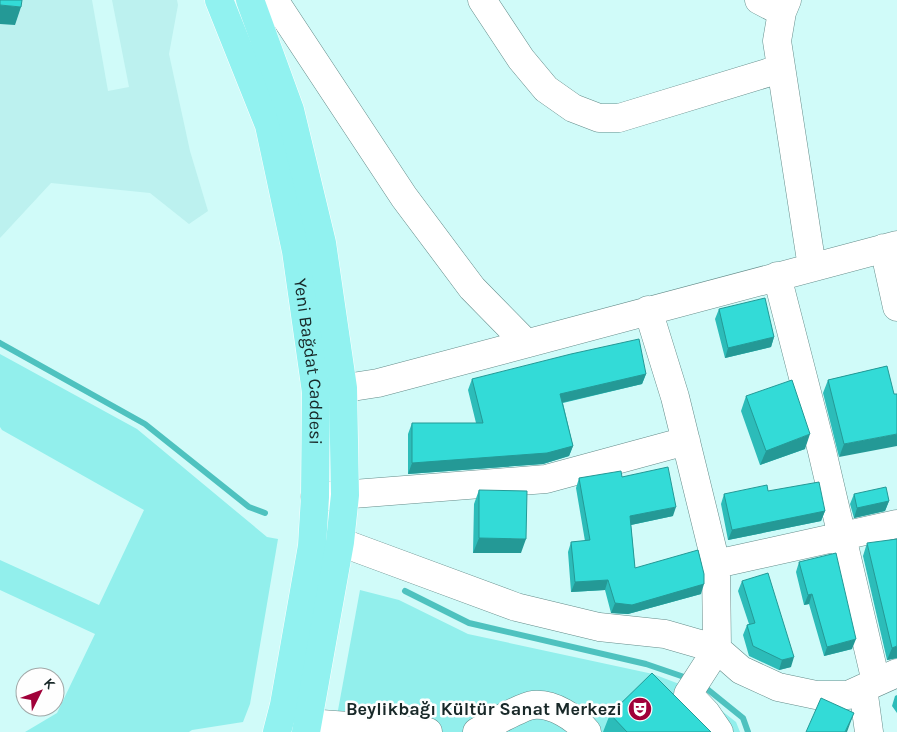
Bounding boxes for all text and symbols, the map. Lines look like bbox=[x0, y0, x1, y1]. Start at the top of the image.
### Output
street label: Yeni Bağdat Caddesi bbox=[289, 277, 327, 445]
north arrow bbox=[15, 667, 65, 717]
text: K bbox=[40, 675, 59, 693]
theatre icon: Beylikbağı Kültür Sanat Merkezi bbox=[627, 696, 653, 722]
place label: Beylikbağı Kültür Sanat Merkezi bbox=[346, 698, 622, 720]

